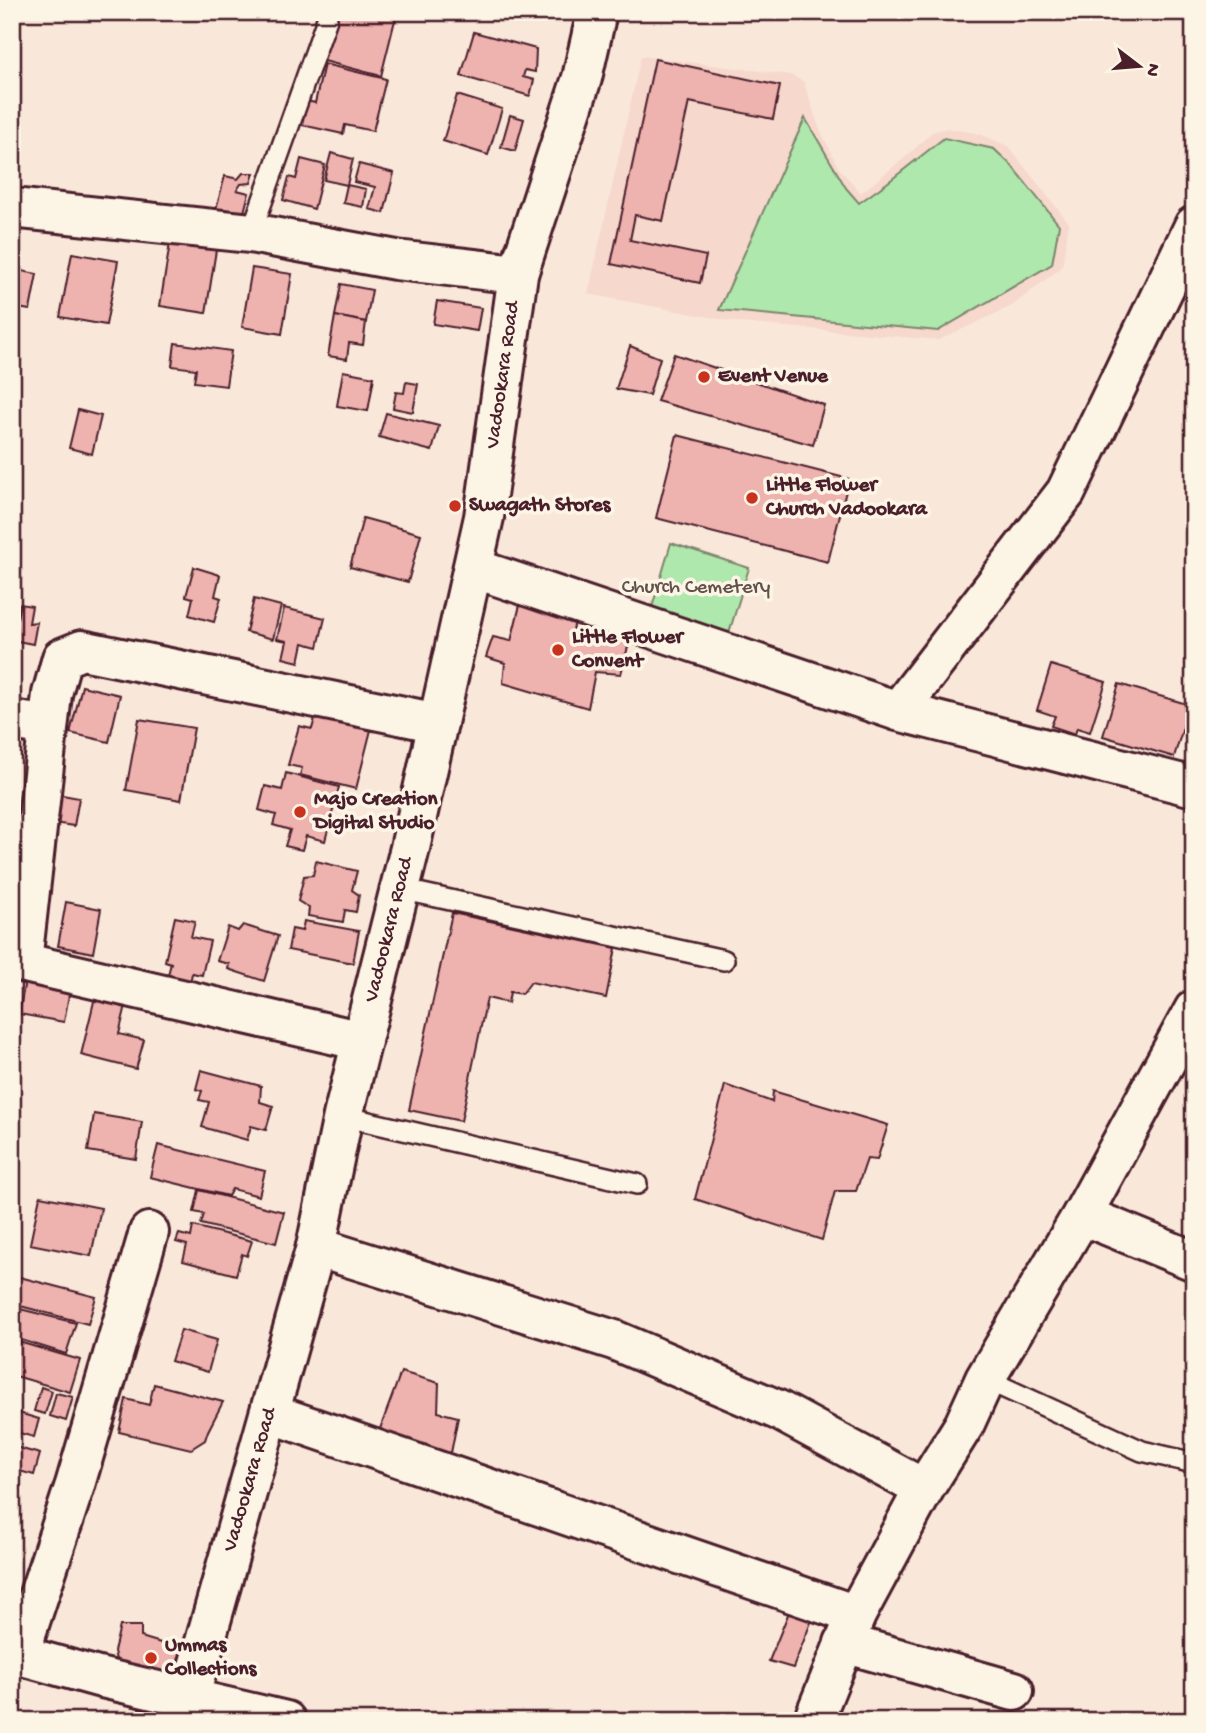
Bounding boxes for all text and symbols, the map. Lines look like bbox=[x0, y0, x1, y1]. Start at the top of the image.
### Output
north arrow bbox=[1104, 32, 1174, 102]
text: N bbox=[1139, 61, 1165, 79]
street label: Vadookara Road bbox=[481, 298, 527, 451]
place label: Event Venue bbox=[718, 365, 829, 390]
marker: Event Venue bbox=[696, 369, 712, 385]
place label: Little Flower Church Vadookara bbox=[765, 474, 928, 523]
marker: Little Flower Church Vadookara bbox=[744, 490, 760, 506]
place label: Swagath Stores bbox=[469, 494, 612, 519]
marker: Swagath Stores bbox=[447, 498, 463, 514]
park label: Church Cemetery bbox=[622, 576, 770, 601]
place label: Little Flower Convent bbox=[571, 626, 685, 675]
marker: Little Flower Convent bbox=[550, 642, 566, 658]
place label: Majo Creation Digital Studio bbox=[312, 788, 439, 837]
marker: Majo Creation Digital Studio bbox=[292, 804, 308, 820]
street label: Vadookara Road bbox=[360, 853, 420, 1006]
street label: Vadookara Road bbox=[218, 1404, 284, 1556]
place label: Ummas Collections bbox=[164, 1634, 258, 1683]
marker: Ummas Collections bbox=[143, 1650, 159, 1666]

